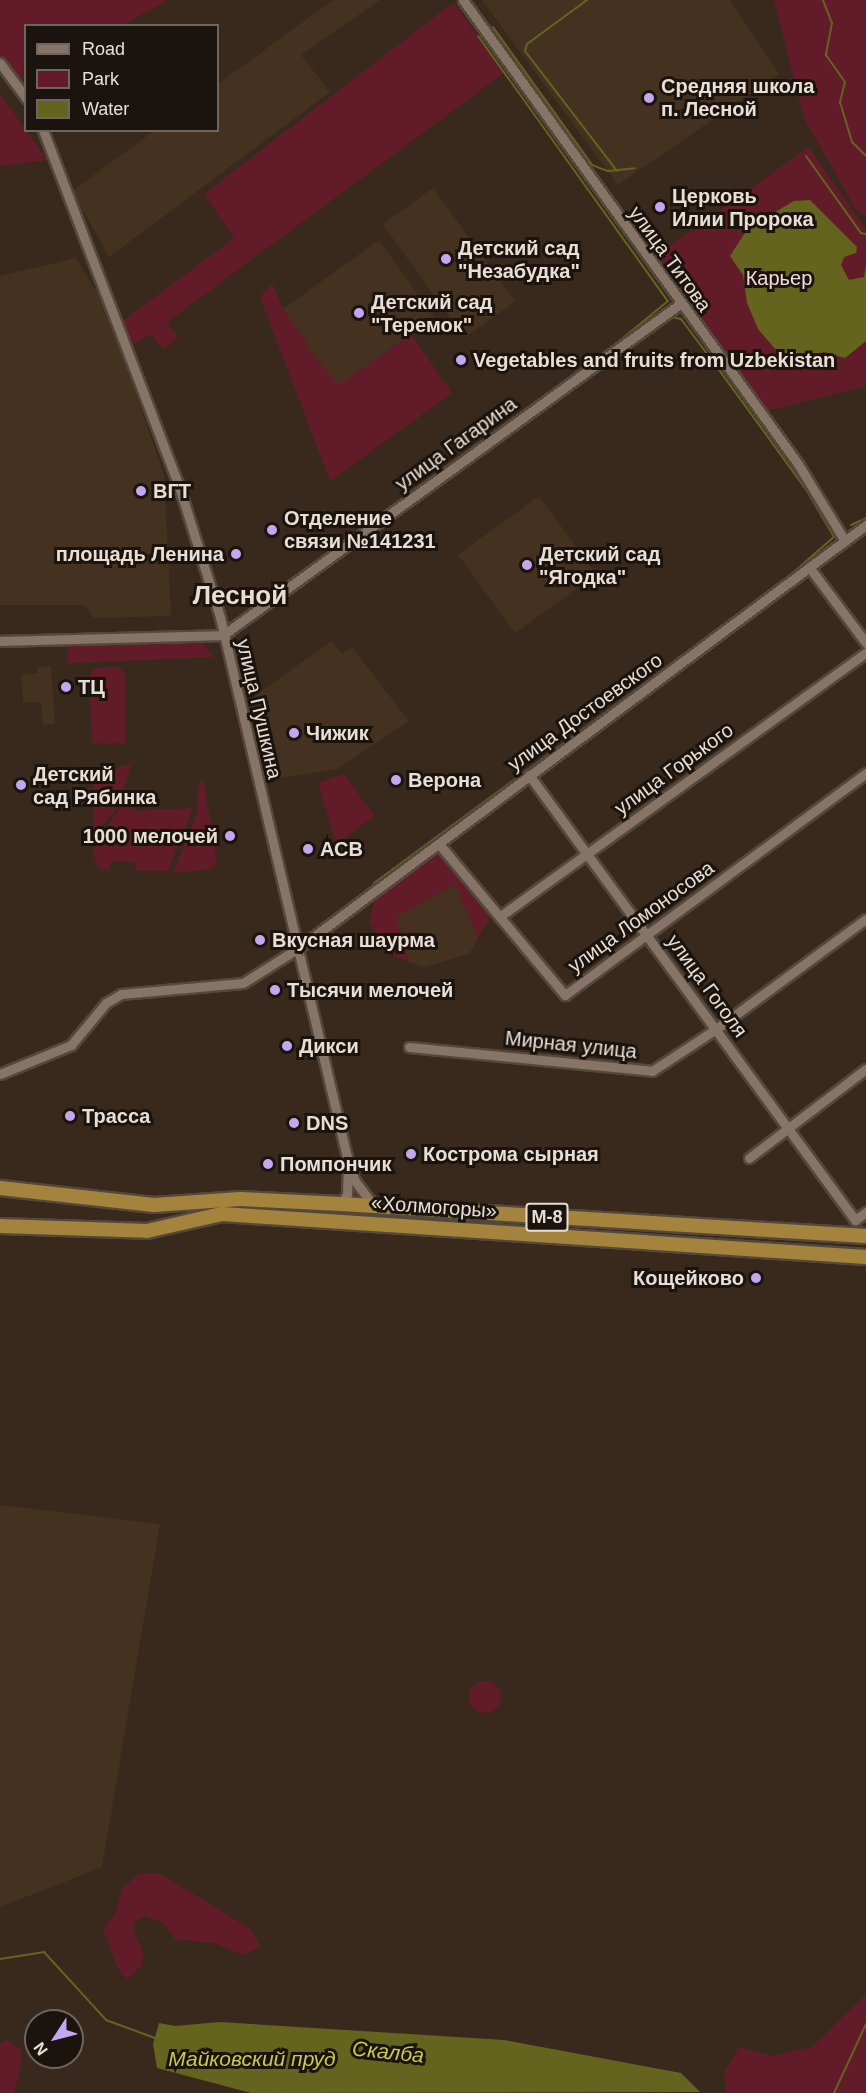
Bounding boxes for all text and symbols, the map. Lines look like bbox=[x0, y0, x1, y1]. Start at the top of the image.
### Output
legend bbox=[24, 24, 219, 132]
text: Road bbox=[82, 39, 125, 59]
text: Park bbox=[82, 69, 119, 89]
place label: Средняя школа п. Лесной bbox=[661, 74, 814, 121]
marker: Средняя школа п. Лесной bbox=[642, 91, 656, 105]
text: Water bbox=[82, 99, 129, 119]
place label: Церковь Илии Пророка bbox=[672, 184, 814, 231]
marker: Церковь Илии Пророка bbox=[653, 200, 667, 214]
street label: улица Титова bbox=[624, 202, 716, 316]
place label: Детский сад "Незабудка" bbox=[458, 236, 580, 283]
marker: Детский сад "Незабудка" bbox=[439, 252, 453, 266]
park label: Карьер bbox=[746, 266, 812, 290]
place label: Детский сад "Теремок" bbox=[371, 290, 492, 337]
marker: Детский сад "Теремок" bbox=[352, 306, 366, 320]
place label: Vegetables and fruits from Uzbekistan bbox=[473, 348, 835, 372]
marker: Vegetables and fruits from Uzbekistan bbox=[454, 353, 468, 367]
street label: улица Гагарина bbox=[391, 392, 521, 496]
place label: ВГТ bbox=[153, 479, 191, 503]
marker: ВГТ bbox=[134, 484, 148, 498]
place label: Отделение связи №141231 bbox=[284, 506, 436, 553]
marker: Отделение связи №141231 bbox=[265, 523, 279, 537]
place label: площадь Ленина bbox=[56, 542, 224, 566]
place label: Детский сад "Ягодка" bbox=[539, 542, 660, 589]
marker: площадь Ленина bbox=[229, 547, 243, 561]
marker: Детский сад "Ягодка" bbox=[520, 558, 534, 572]
district label: Лесной bbox=[193, 580, 287, 612]
street label: улица Пушкина bbox=[231, 637, 287, 781]
street label: улица Достоевского bbox=[503, 648, 667, 776]
place label: ТЦ bbox=[78, 675, 105, 699]
marker: ТЦ bbox=[59, 680, 73, 694]
street label: улица Горького bbox=[610, 718, 738, 820]
place label: Чижик bbox=[306, 721, 369, 745]
marker: Чижик bbox=[287, 726, 301, 740]
place label: Детский сад Рябинка bbox=[33, 762, 156, 809]
place label: Верона bbox=[408, 768, 481, 792]
marker: Верона bbox=[389, 773, 403, 787]
marker: Детский сад Рябинка bbox=[14, 778, 28, 792]
place label: 1000 мелочей bbox=[83, 824, 218, 848]
marker: 1000 мелочей bbox=[223, 829, 237, 843]
place label: АСВ bbox=[320, 837, 363, 861]
marker: АСВ bbox=[301, 842, 315, 856]
street label: улица Ломоносова bbox=[563, 856, 719, 978]
place label: Вкусная шаурма bbox=[272, 928, 435, 952]
street label: улица Гоголя bbox=[662, 930, 752, 1042]
marker: Вкусная шаурма bbox=[253, 933, 267, 947]
place label: Тысячи мелочей bbox=[287, 978, 453, 1002]
marker: Тысячи мелочей bbox=[268, 983, 282, 997]
street label: Мирная улица bbox=[504, 1026, 638, 1064]
place label: Дикси bbox=[299, 1034, 359, 1058]
marker: Дикси bbox=[280, 1039, 294, 1053]
place label: Трасса bbox=[82, 1104, 150, 1128]
marker: Трасса bbox=[63, 1109, 77, 1123]
place label: DNS bbox=[306, 1111, 348, 1135]
marker: DNS bbox=[287, 1116, 301, 1130]
place label: Кострома сырная bbox=[423, 1142, 599, 1166]
marker: Кострома сырная bbox=[404, 1147, 418, 1161]
place label: Помпончик bbox=[280, 1152, 391, 1176]
marker: Помпончик bbox=[261, 1157, 275, 1171]
street label: «Холмогоры» bbox=[370, 1191, 498, 1223]
road number: М-8 bbox=[524, 1202, 570, 1232]
place label: Кощейково bbox=[633, 1266, 744, 1290]
marker: Кощейково bbox=[749, 1271, 763, 1285]
north arrow bbox=[24, 2009, 84, 2069]
water label: Скалба bbox=[351, 2036, 425, 2068]
text: N bbox=[30, 2039, 51, 2058]
water label: Майковский пруд bbox=[168, 2046, 336, 2072]

